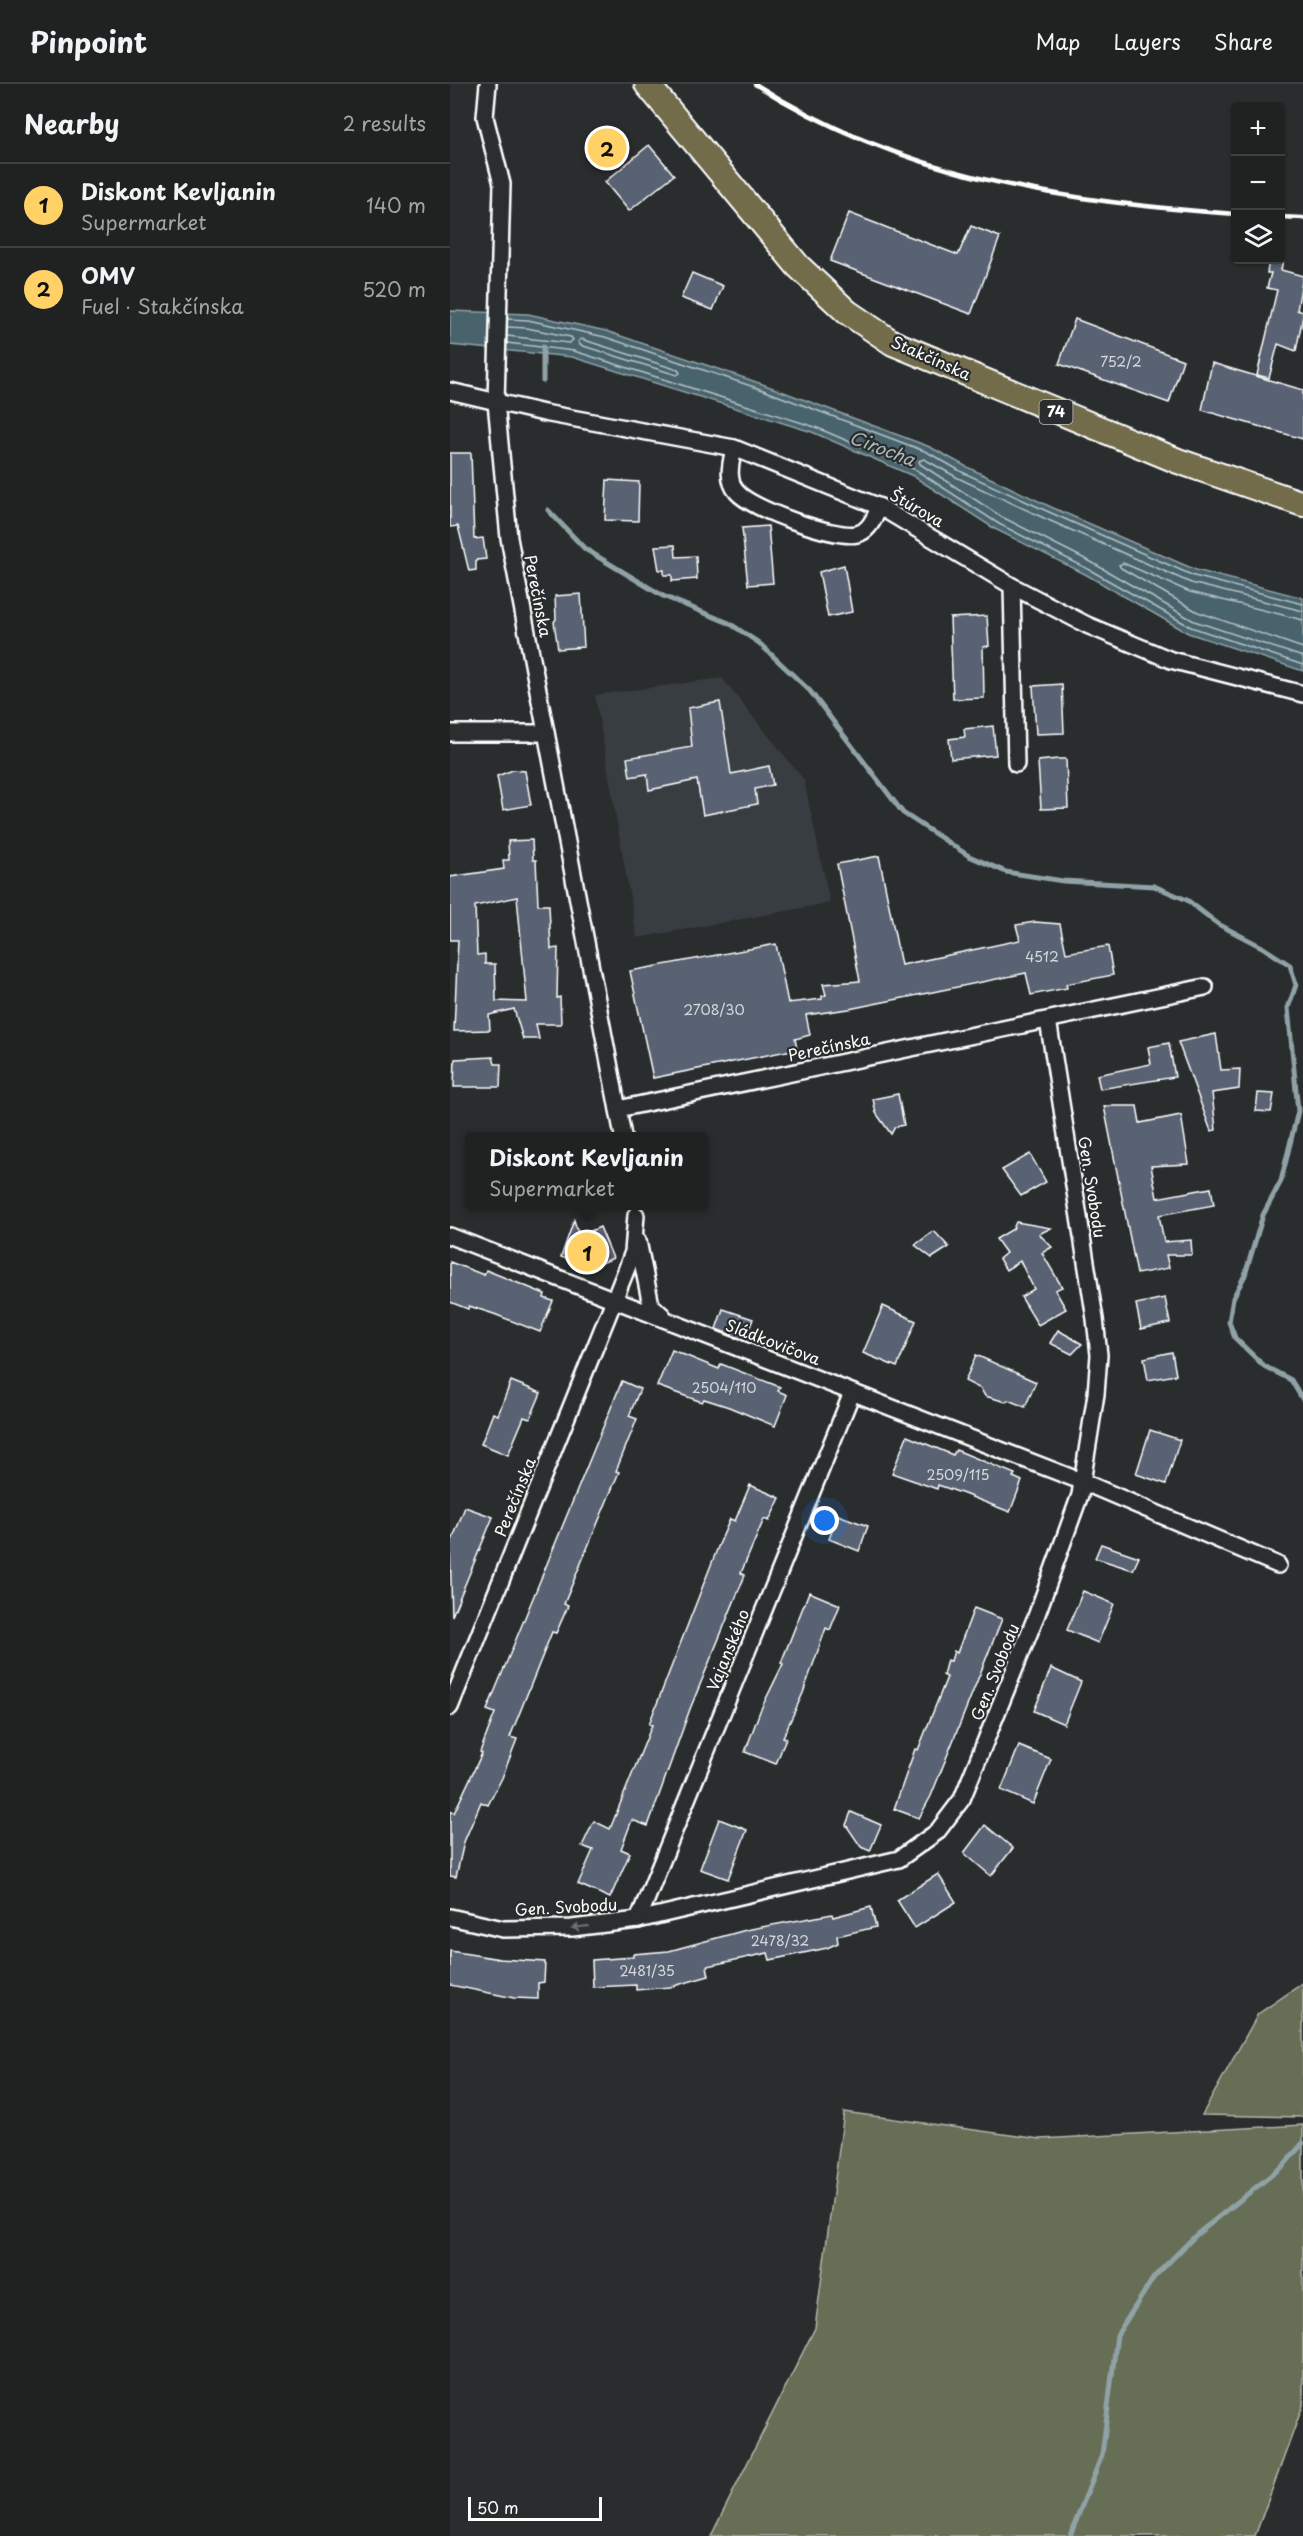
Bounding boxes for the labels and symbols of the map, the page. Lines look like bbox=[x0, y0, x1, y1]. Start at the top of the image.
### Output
pin: 2 bbox=[588, 126, 626, 170]
street label: Stakčínska bbox=[888, 329, 975, 385]
house number: 752/2 bbox=[1100, 351, 1142, 372]
road number: 74 bbox=[1040, 400, 1072, 424]
water label: Cirocha bbox=[846, 423, 920, 473]
street label: Štúrova bbox=[886, 482, 949, 532]
street label: Perečínska bbox=[519, 553, 559, 639]
house number: 4512 bbox=[1025, 946, 1059, 967]
house number: 2708/30 bbox=[683, 999, 745, 1020]
street label: Perečínska bbox=[785, 1026, 872, 1066]
street label: Gen. Svobodu bbox=[1073, 1134, 1113, 1239]
pin: 1 bbox=[568, 1230, 606, 1274]
street label: Sládkovičova bbox=[722, 1312, 824, 1370]
house number: 2504/110 bbox=[692, 1377, 756, 1398]
street label: Perečínska bbox=[487, 1453, 541, 1540]
house number: 2509/115 bbox=[926, 1464, 990, 1485]
your location bbox=[810, 1506, 839, 1535]
street label: Vajanského bbox=[700, 1605, 754, 1694]
street label: Gen. Svobodu bbox=[964, 1619, 1024, 1724]
street label: Gen. Svobodu bbox=[514, 1891, 618, 1921]
one-way arrow bbox=[570, 1922, 589, 1932]
house number: 2478/32 bbox=[751, 1930, 809, 1951]
house number: 2481/35 bbox=[619, 1960, 675, 1981]
scale bar bbox=[468, 2494, 602, 2522]

